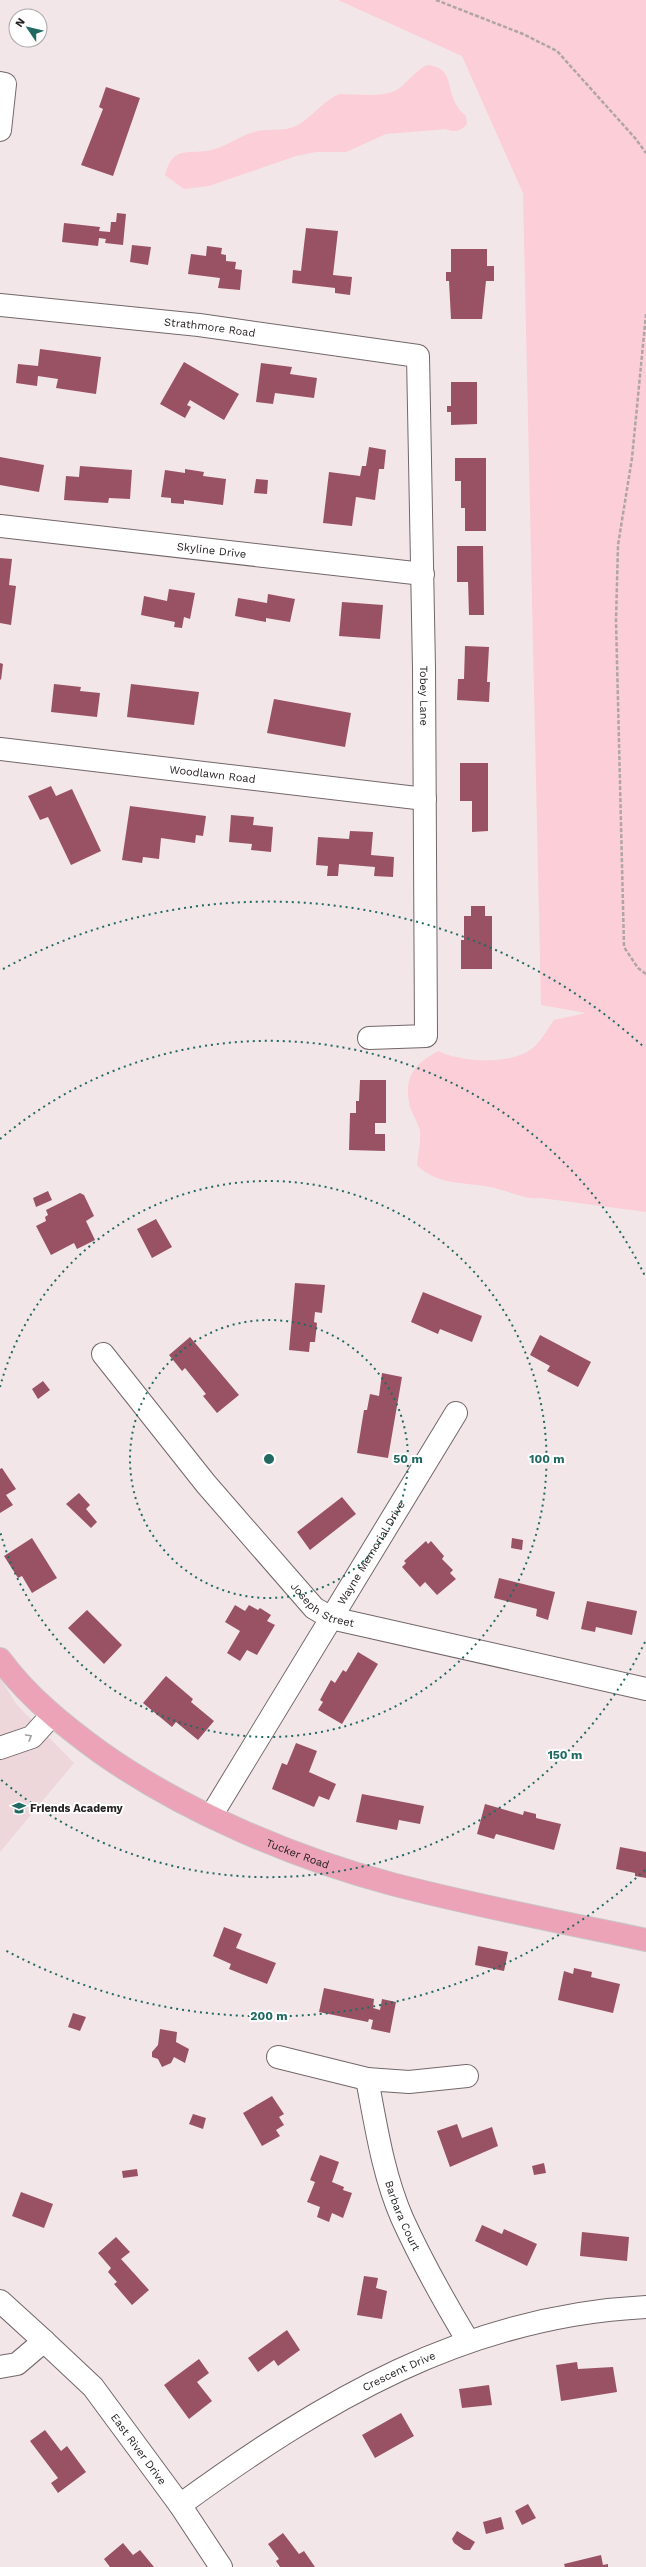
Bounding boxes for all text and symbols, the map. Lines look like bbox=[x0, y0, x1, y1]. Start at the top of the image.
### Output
north arrow bbox=[8, 8, 48, 48]
text: N bbox=[13, 15, 28, 30]
street label: Strathmore Road bbox=[164, 316, 256, 340]
street label: Skyline Drive bbox=[176, 540, 247, 561]
street label: Tobey Lane bbox=[417, 666, 430, 726]
street label: Woodlawn Road bbox=[169, 763, 256, 786]
centre of rings bbox=[262, 1452, 276, 1466]
text: 50 m bbox=[393, 1452, 423, 1466]
text: 100 m bbox=[529, 1452, 565, 1466]
street label: Wayne Memorial Drive bbox=[335, 1499, 408, 1607]
street label: Joseph Street bbox=[288, 1580, 356, 1630]
one-way arrow bbox=[25, 1735, 32, 1742]
text: 150 m bbox=[548, 1748, 582, 1762]
school or university icon: Friends Academy bbox=[11, 1800, 27, 1816]
place label: Friends Academy bbox=[30, 1802, 124, 1815]
street label: Tucker Road bbox=[264, 1836, 331, 1872]
text: 200 m bbox=[250, 2009, 288, 2023]
street label: Barbara Court bbox=[382, 2179, 423, 2253]
street label: Crescent Drive bbox=[360, 2349, 437, 2394]
street label: East River Drive bbox=[108, 2411, 169, 2487]

